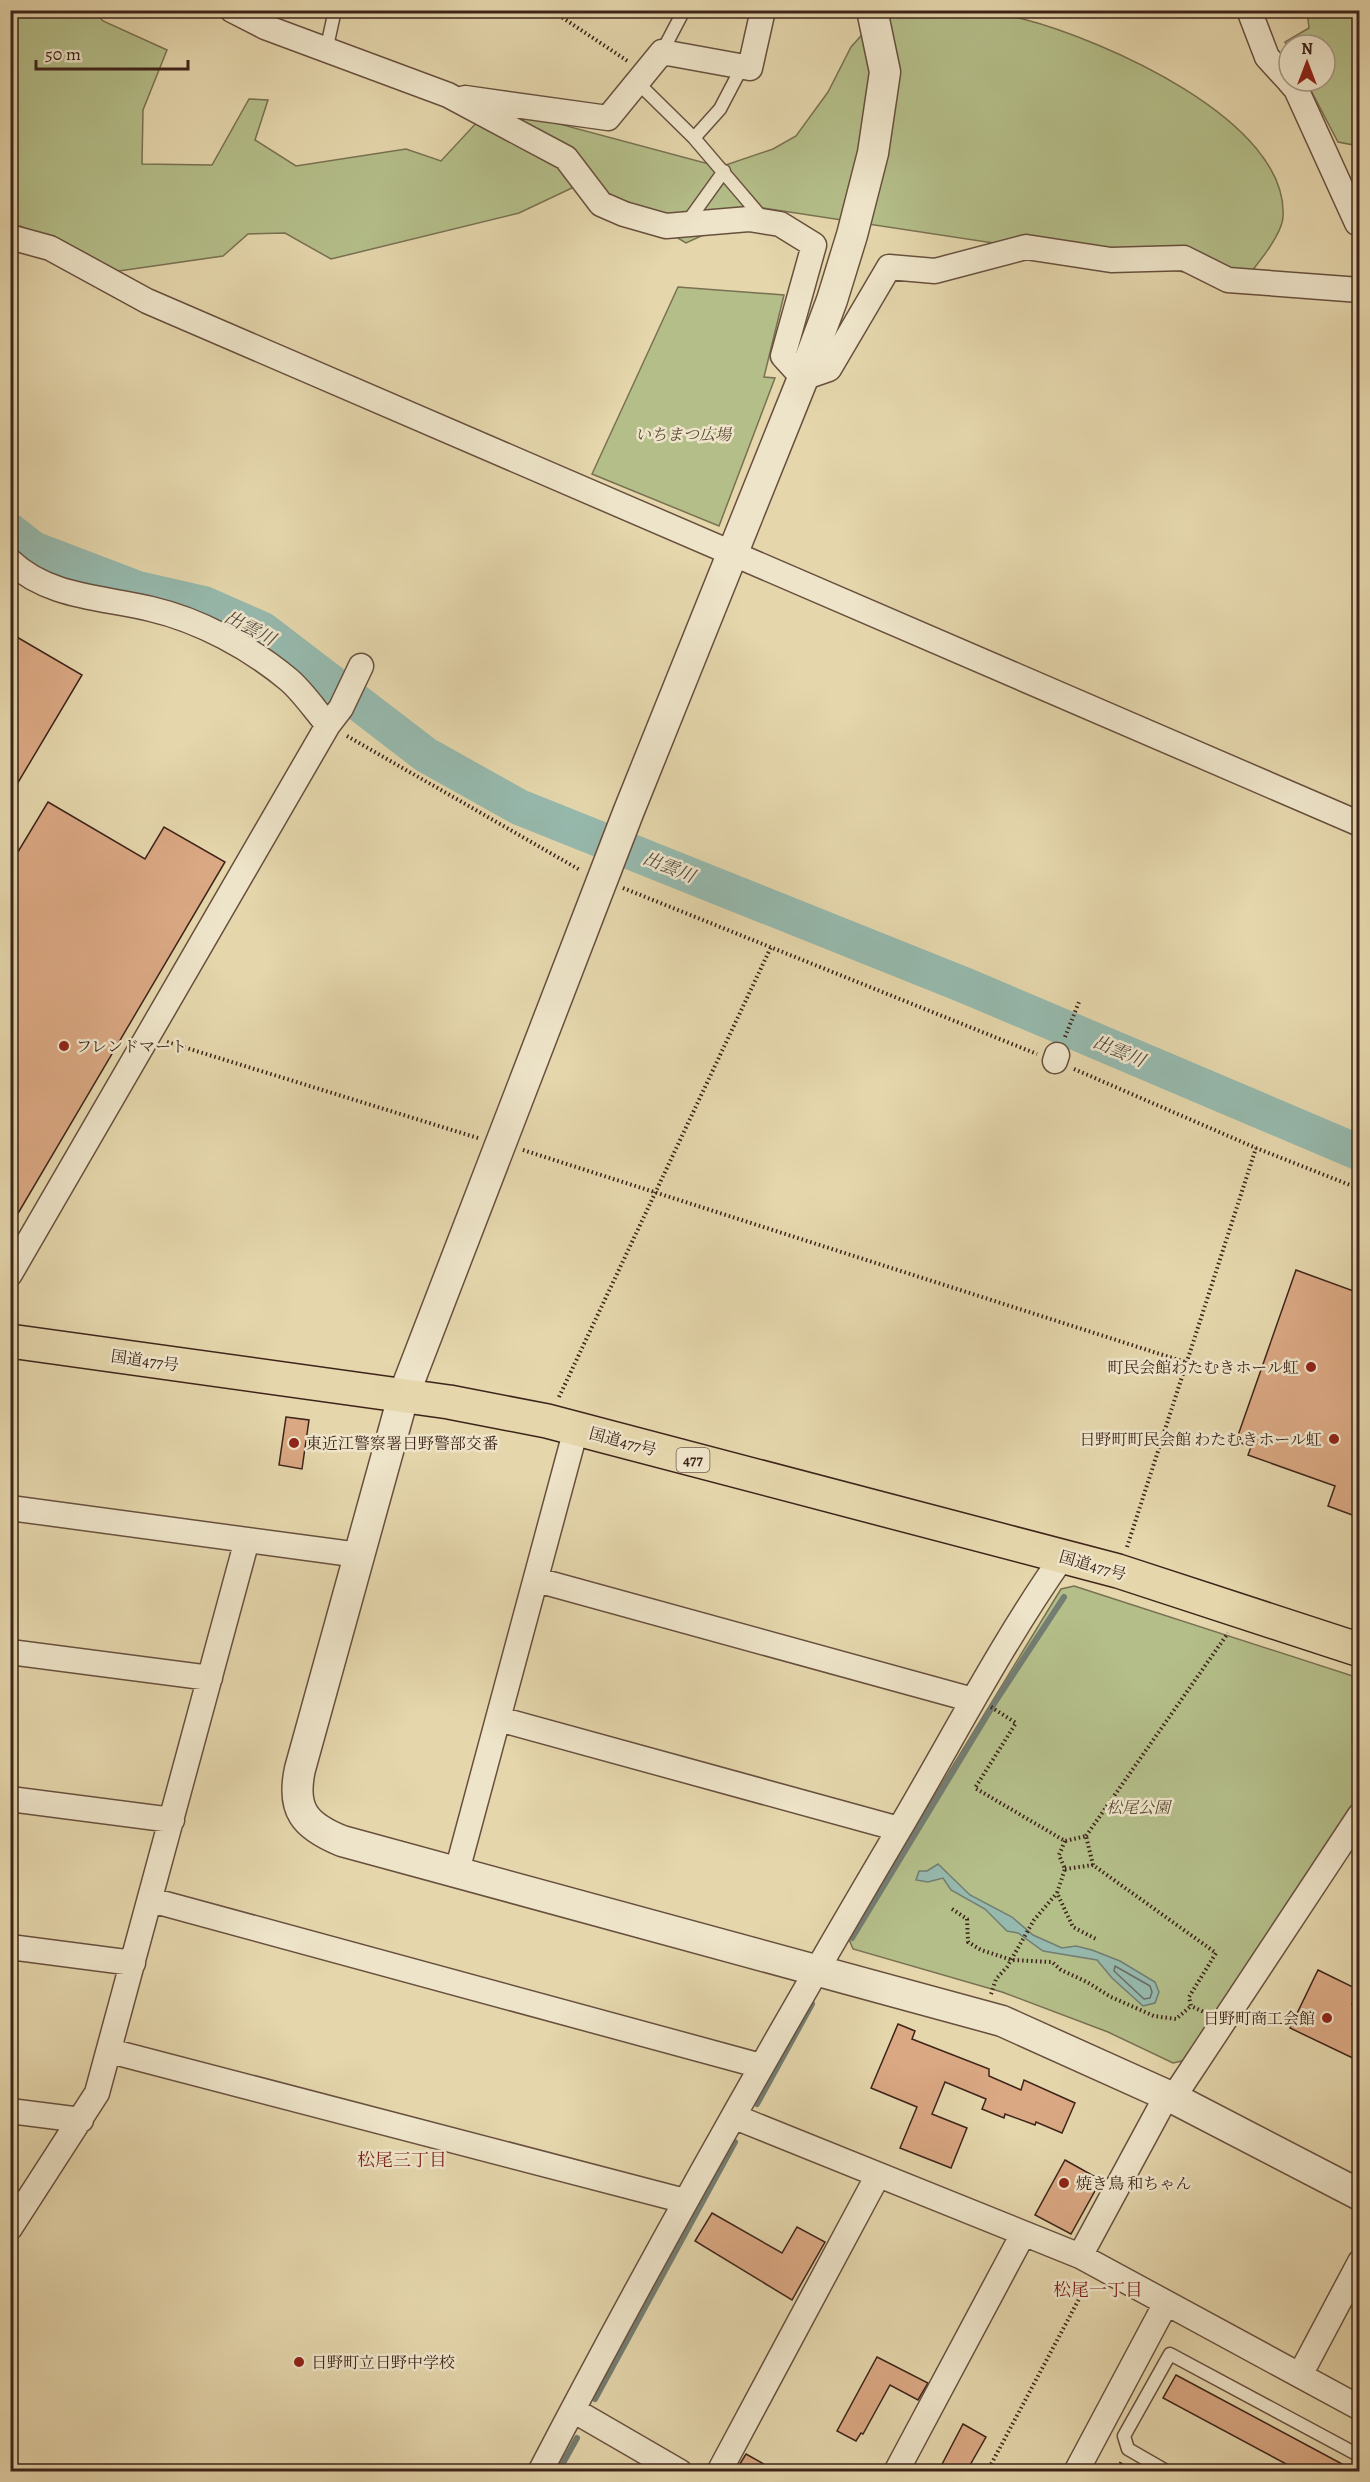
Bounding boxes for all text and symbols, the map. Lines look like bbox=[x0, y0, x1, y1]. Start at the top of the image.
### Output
scale bar bbox=[36, 33, 188, 71]
north arrow bbox=[1277, 33, 1337, 93]
text: N bbox=[1301, 38, 1313, 60]
text: 50 m bbox=[45, 42, 81, 66]
park label: いちまつ広場 bbox=[635, 424, 733, 446]
water label: 出雲川 bbox=[221, 605, 281, 652]
water label: 出雲川 bbox=[639, 846, 700, 889]
water label: 出雲川 bbox=[1089, 1029, 1150, 1073]
place label: フレンドマート bbox=[76, 1036, 187, 1058]
marker: フレンドマート bbox=[57, 1039, 71, 1053]
street label: 国道477号 bbox=[109, 1345, 180, 1377]
place label: 町民会館わたむきホール虹 bbox=[1107, 1357, 1299, 1379]
marker: 町民会館わたむきホール虹 bbox=[1304, 1360, 1318, 1374]
street label: 国道477号 bbox=[587, 1422, 659, 1461]
place label: 日野町町民会館 わたむきホール虹 bbox=[1079, 1429, 1322, 1451]
marker: 日野町町民会館 わたむきホール虹 bbox=[1327, 1432, 1341, 1446]
place label: 東近江警察署日野警部交番 bbox=[306, 1433, 498, 1455]
marker: 東近江警察署日野警部交番 bbox=[287, 1436, 301, 1450]
road number: 477 bbox=[676, 1448, 710, 1472]
street label: 国道477号 bbox=[1057, 1546, 1129, 1586]
park label: 松尾公園 bbox=[1106, 1797, 1173, 1819]
place label: 日野町商工会館 bbox=[1203, 2008, 1315, 2030]
marker: 日野町商工会館 bbox=[1320, 2011, 1334, 2025]
district label: 松尾三丁目 bbox=[357, 2148, 447, 2172]
place label: 焼き鳥 和ちゃん bbox=[1076, 2173, 1191, 2195]
marker: 焼き鳥 和ちゃん bbox=[1057, 2176, 1071, 2190]
district label: 松尾一丁目 bbox=[1053, 2278, 1143, 2302]
place label: 日野町立日野中学校 bbox=[311, 2352, 455, 2374]
marker: 日野町立日野中学校 bbox=[292, 2355, 306, 2369]

